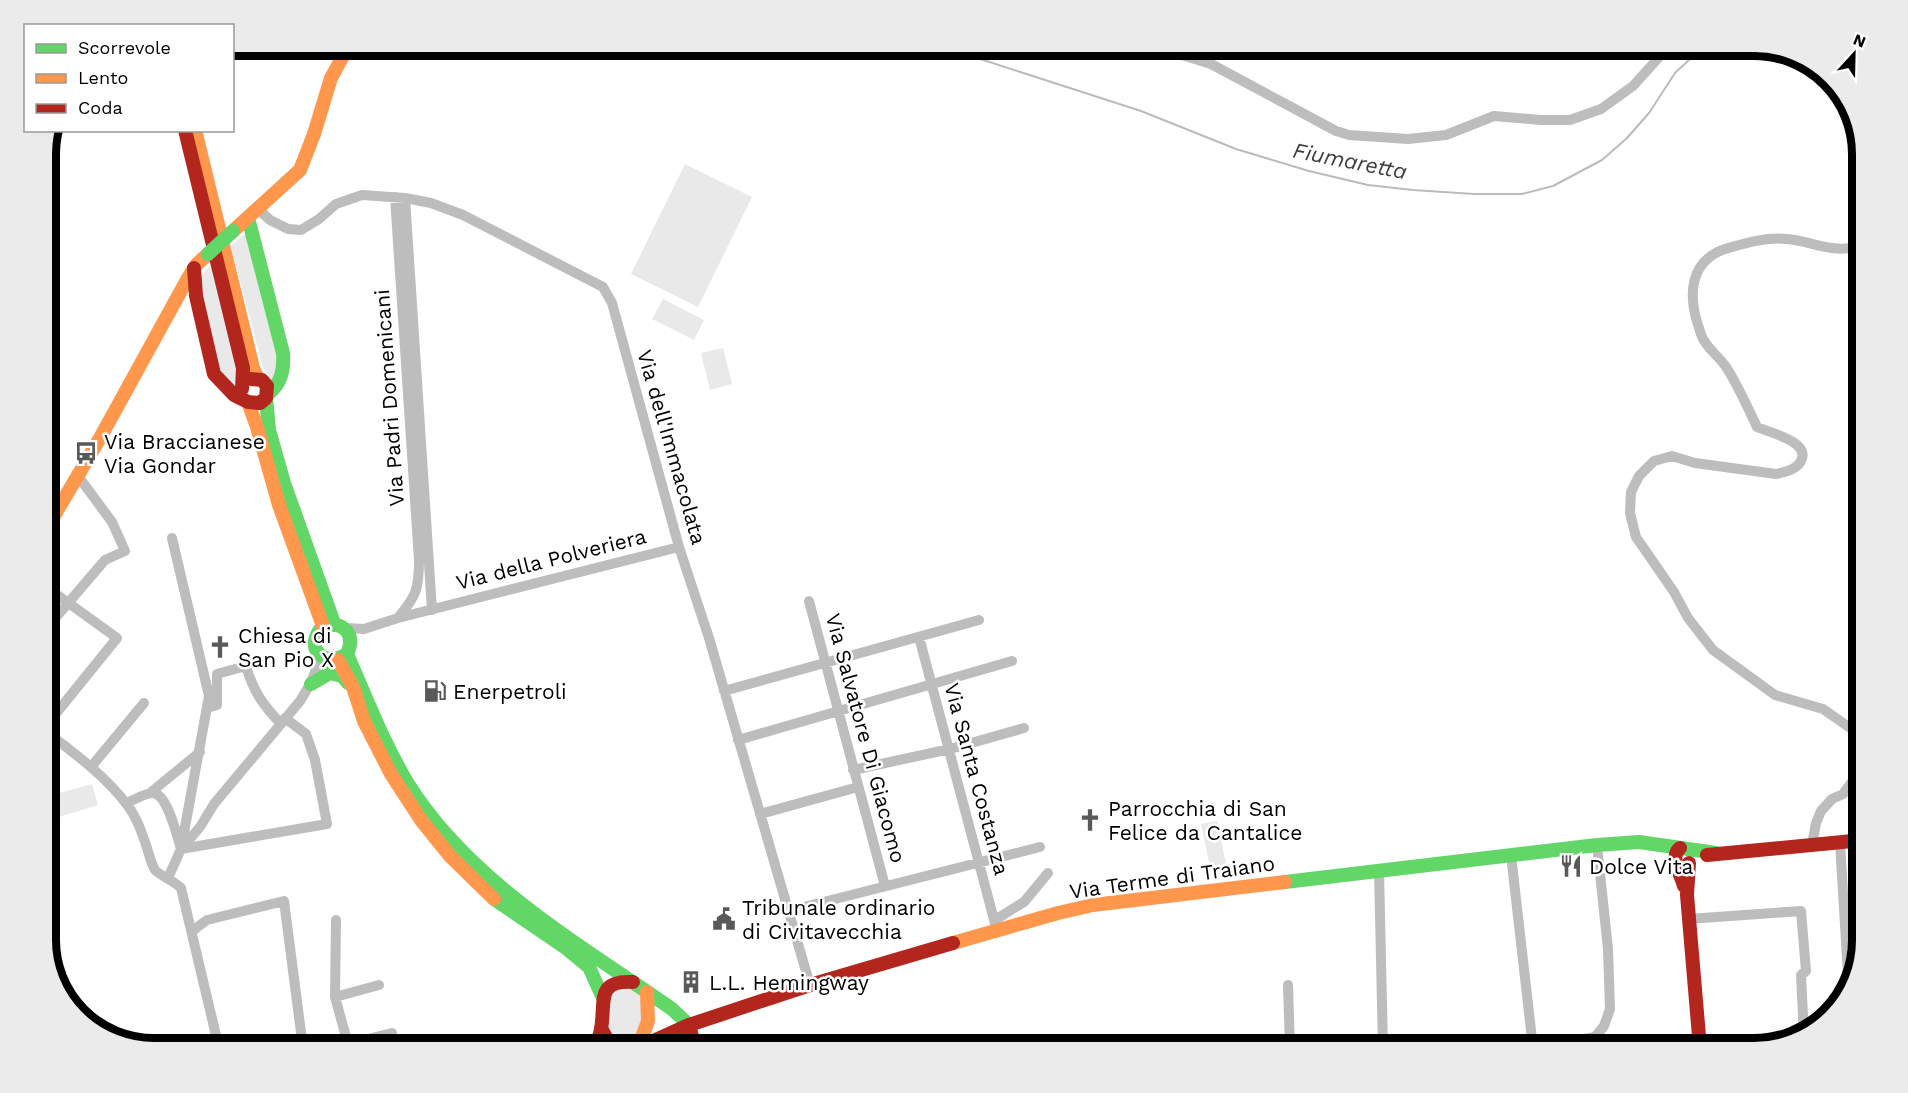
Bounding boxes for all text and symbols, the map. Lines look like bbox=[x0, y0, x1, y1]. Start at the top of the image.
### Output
legend bbox=[24, 24, 234, 132]
north arrow bbox=[1824, 24, 1884, 84]
text: N bbox=[1850, 30, 1868, 52]
text: Scorrevole bbox=[78, 37, 171, 58]
text: Lento bbox=[78, 67, 128, 88]
text: Coda bbox=[78, 97, 123, 118]
water label: Fiumaretta bbox=[1291, 138, 1409, 184]
street label: Via Padri Domenicani bbox=[369, 289, 409, 507]
street label: Via dell'Immacolata bbox=[632, 347, 712, 547]
place label: Via Braccianese Via Gondar bbox=[104, 429, 265, 478]
bus stop icon: Via Braccianese Via Gondar bbox=[73, 440, 99, 466]
street label: Via della Polveriera bbox=[453, 523, 649, 595]
street label: Via Salvatore Di Giacomo bbox=[821, 610, 911, 866]
place label: Chiesa di San Pio X bbox=[238, 623, 334, 672]
church icon: Chiesa di San Pio X bbox=[207, 634, 233, 660]
fuel station icon: Enerpetroli bbox=[422, 678, 448, 704]
place label: Enerpetroli bbox=[453, 679, 567, 704]
street label: Via Santa Costanza bbox=[939, 680, 1015, 878]
place label: Parrocchia di San Felice da Cantalice bbox=[1108, 796, 1302, 845]
church icon: Parrocchia di San Felice da Cantalice bbox=[1077, 807, 1103, 833]
street label: Via Terme di Traiano bbox=[1068, 850, 1276, 904]
restaurant icon: Dolce Vita bbox=[1558, 853, 1584, 879]
place label: Dolce Vita bbox=[1589, 854, 1693, 879]
place label: Tribunale ordinario di Civitavecchia bbox=[742, 895, 935, 944]
public building icon: Tribunale ordinario di Civitavecchia bbox=[711, 906, 737, 932]
building icon: L.L. Hemingway bbox=[678, 969, 704, 995]
place label: L.L. Hemingway bbox=[709, 970, 869, 995]

